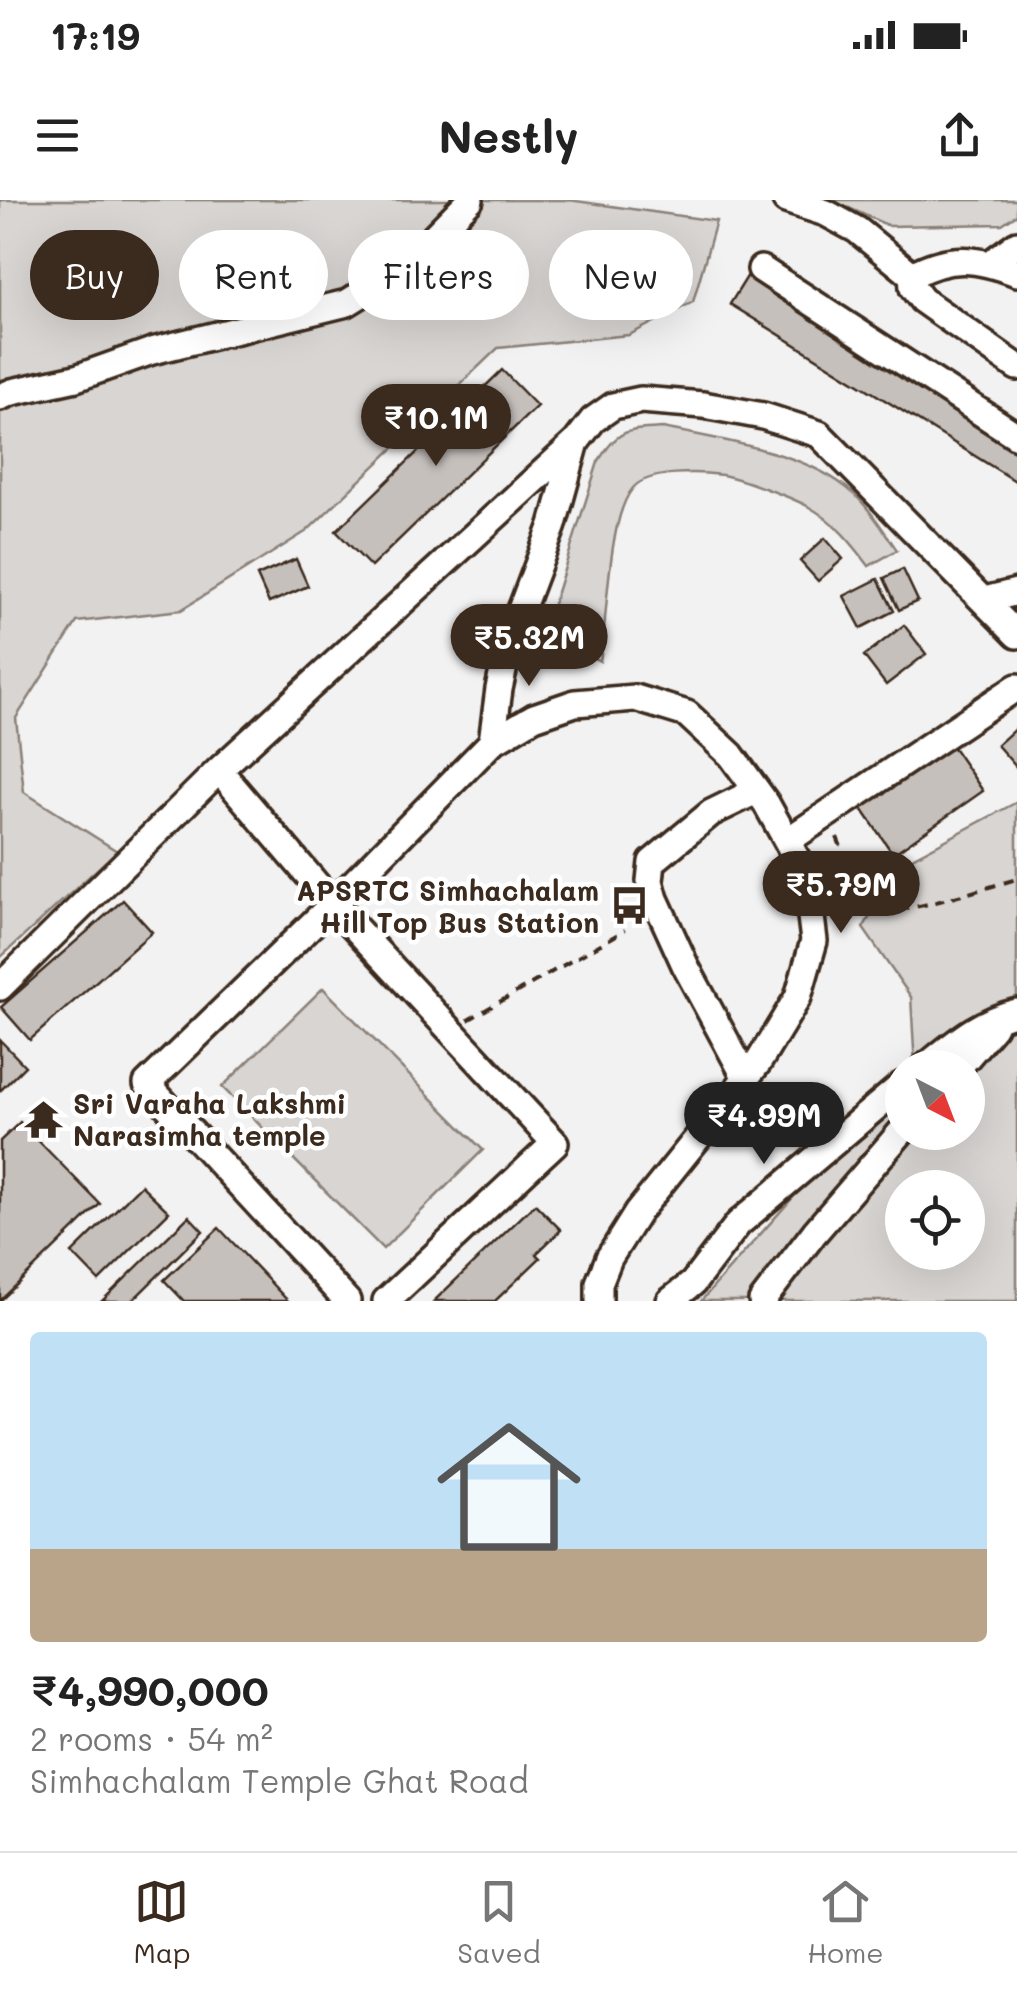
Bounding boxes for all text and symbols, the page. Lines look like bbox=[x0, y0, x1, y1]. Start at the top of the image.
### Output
text: 17:19 bbox=[50, 10, 140, 60]
text: Nestly bbox=[438, 106, 579, 164]
icon: menu bbox=[30, 108, 85, 163]
icon: share bbox=[932, 108, 987, 163]
chip: Buy bbox=[30, 230, 159, 320]
chip: Rent bbox=[179, 230, 328, 320]
chip: Filters bbox=[348, 230, 529, 320]
chip: New bbox=[549, 230, 693, 320]
pin: ₹10.1M bbox=[355, 384, 517, 469]
text: ₹10.1M bbox=[383, 395, 489, 437]
pin: ₹5.32M bbox=[448, 604, 610, 689]
text: ₹5.32M bbox=[473, 615, 585, 657]
pin: ₹5.79M bbox=[760, 851, 922, 936]
text: ₹5.79M bbox=[785, 862, 897, 904]
place label: APSRTC Simhachalam Hill Top Bus Station bbox=[296, 872, 599, 940]
bus stop icon: APSRTC Simhachalam Hill Top Bus Station bbox=[608, 885, 650, 927]
north arrow bbox=[885, 1050, 985, 1150]
map controls bbox=[885, 1050, 985, 1270]
pin: ₹4.99M bbox=[683, 1082, 845, 1167]
place label: Sri Varaha Lakshmi Narasimha temple bbox=[73, 1085, 346, 1153]
text: ₹4.99M bbox=[706, 1093, 822, 1135]
temple icon: Sri Varaha Lakshmi Narasimha temple bbox=[22, 1098, 64, 1140]
button: locate bbox=[885, 1170, 985, 1270]
icon: home bbox=[419, 1397, 599, 1577]
text: ₹4,990,000 bbox=[30, 1662, 269, 1717]
text: 2 rooms · 54 m² bbox=[30, 1717, 273, 1759]
text: Simhachalam Temple Ghat Road bbox=[30, 1759, 529, 1801]
tab: Map bbox=[133, 1874, 190, 1970]
tab: Saved bbox=[457, 1874, 540, 1970]
tab: Home bbox=[807, 1874, 884, 1970]

